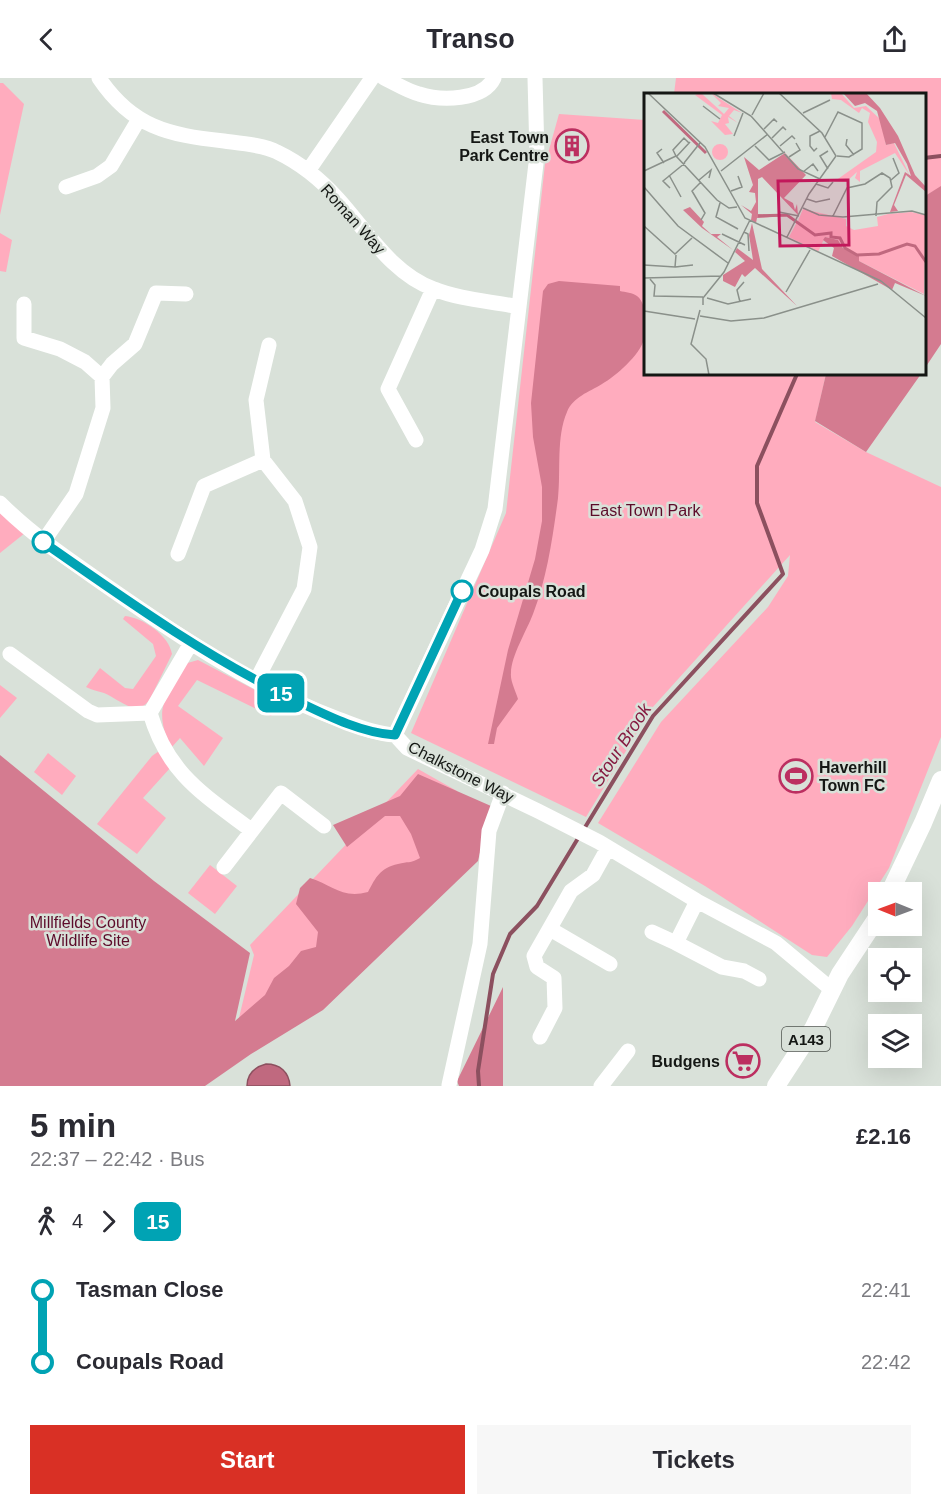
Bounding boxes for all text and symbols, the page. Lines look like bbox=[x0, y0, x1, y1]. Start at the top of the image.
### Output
icon: back bbox=[30, 23, 63, 56]
icon: share bbox=[878, 23, 911, 56]
text: Transo bbox=[426, 24, 515, 54]
inset map bbox=[644, 93, 926, 375]
building icon: East Town Park Centre bbox=[554, 128, 590, 164]
place label: East Town Park Centre bbox=[459, 129, 549, 164]
street label: Roman Way bbox=[317, 181, 389, 257]
park label: East Town Park bbox=[590, 502, 701, 519]
unlabelled marker bbox=[32, 531, 54, 553]
marker: Coupals Road bbox=[451, 580, 473, 602]
place label: Coupals Road bbox=[478, 583, 586, 600]
line badge: 15 bbox=[254, 674, 308, 712]
text: 15 bbox=[269, 682, 293, 705]
water label: Stour Brook bbox=[587, 699, 656, 790]
street label: Chalkstone Way bbox=[406, 738, 516, 806]
sports icon: Haverhill Town FC bbox=[778, 758, 814, 794]
place label: Haverhill Town FC bbox=[819, 759, 887, 794]
north arrow bbox=[868, 882, 922, 936]
map controls bbox=[868, 882, 922, 1068]
park label: Millfields County Wildlife Site bbox=[30, 914, 146, 949]
button: locate bbox=[868, 948, 922, 1002]
button: layers bbox=[868, 1014, 922, 1068]
road number: A143 bbox=[782, 1027, 830, 1051]
supermarket icon: Budgens bbox=[725, 1043, 761, 1079]
place label: Budgens bbox=[652, 1053, 720, 1070]
text: 5 min bbox=[30, 1107, 116, 1144]
text: £2.16 bbox=[856, 1124, 911, 1149]
text: 22:37 – 22:42 · Bus bbox=[30, 1148, 205, 1170]
icon: walk bbox=[30, 1205, 63, 1238]
icon: forward bbox=[92, 1205, 125, 1238]
text: 4 bbox=[72, 1210, 83, 1232]
text: 15 bbox=[146, 1210, 169, 1233]
text: Tasman Close bbox=[76, 1277, 224, 1302]
text: 22:41 bbox=[861, 1279, 911, 1301]
text: Coupals Road bbox=[76, 1349, 224, 1374]
text: 22:42 bbox=[861, 1351, 911, 1373]
button: Start bbox=[30, 1425, 465, 1494]
button: Tickets bbox=[477, 1425, 911, 1494]

